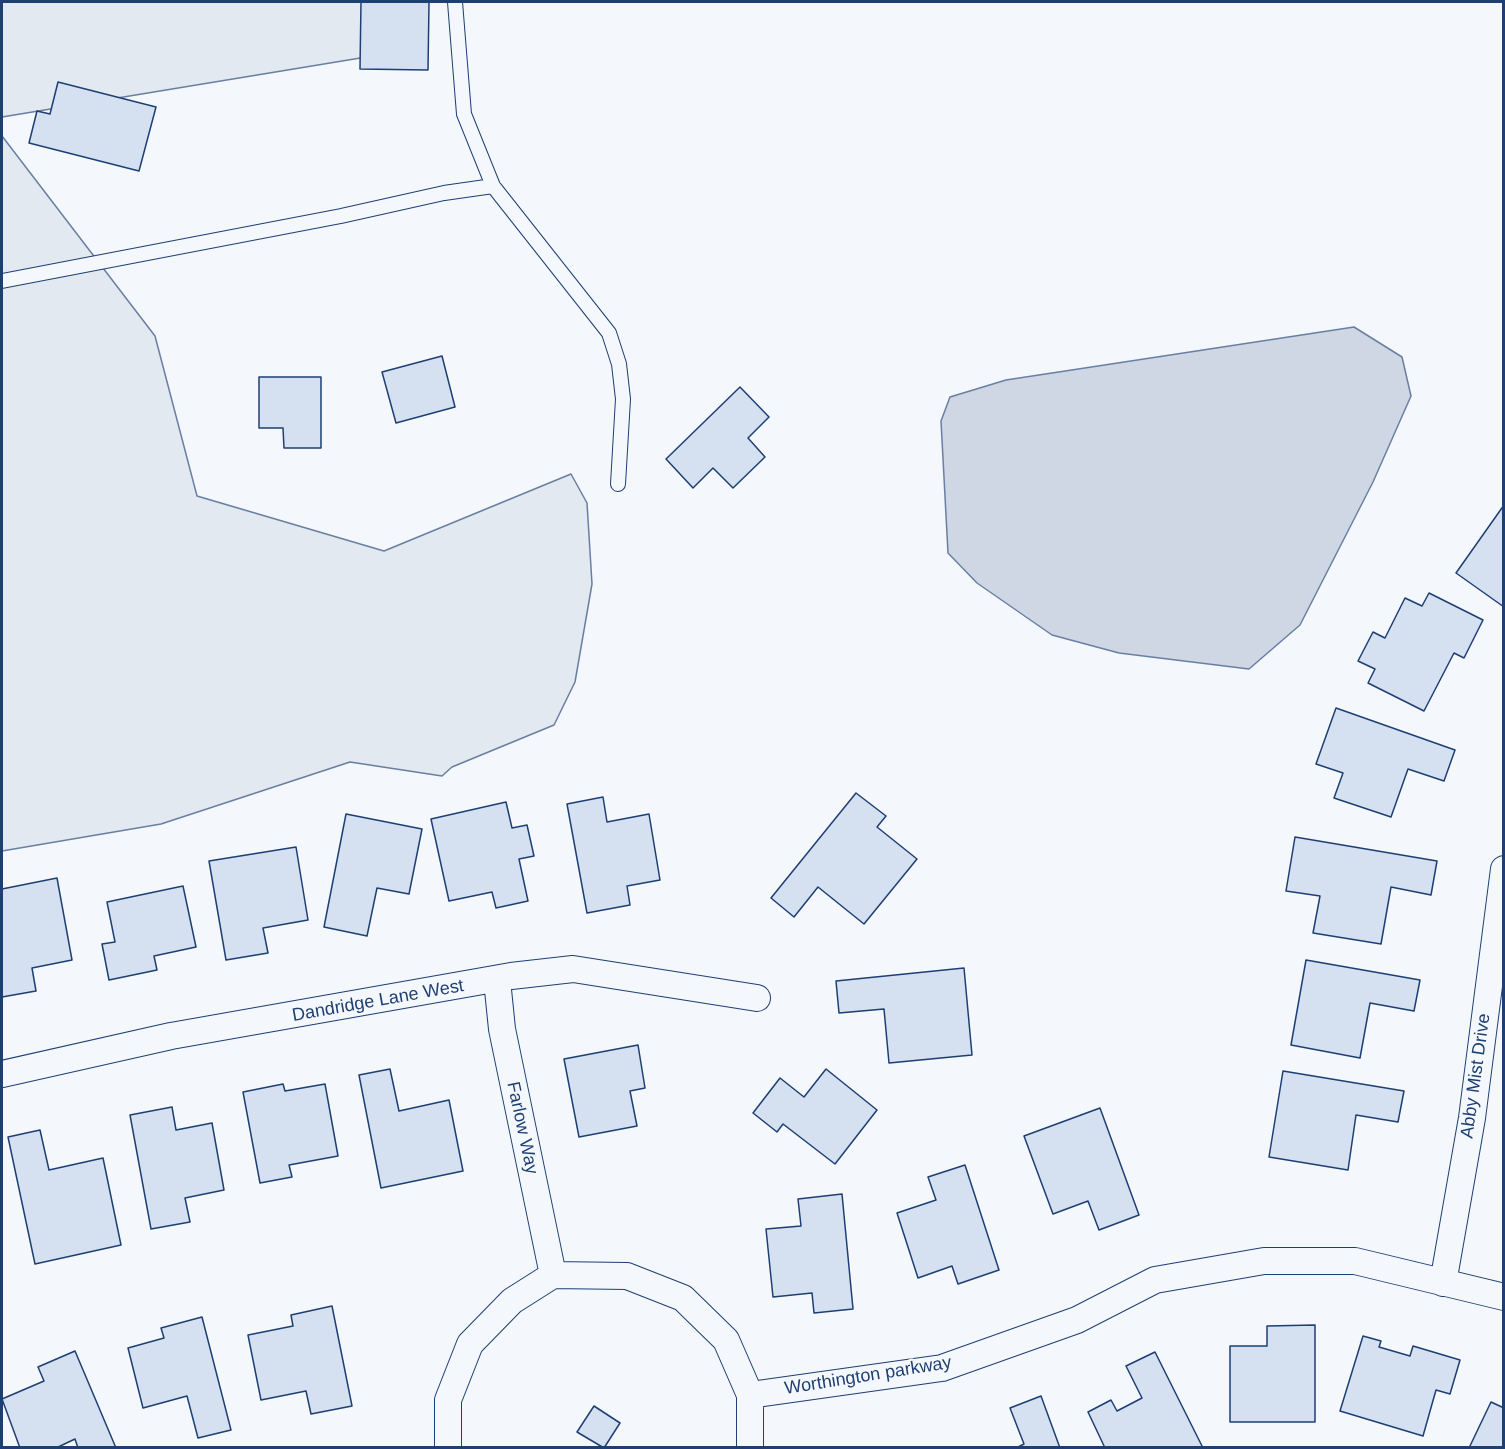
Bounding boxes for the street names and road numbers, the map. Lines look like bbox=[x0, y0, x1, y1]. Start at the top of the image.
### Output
street label: Dandridge Lane West bbox=[291, 975, 465, 1027]
street label: Abby Mist Drive bbox=[1457, 1012, 1495, 1140]
street label: Farlow Way bbox=[502, 1080, 542, 1176]
street label: Worthington parkway bbox=[783, 1352, 953, 1400]

